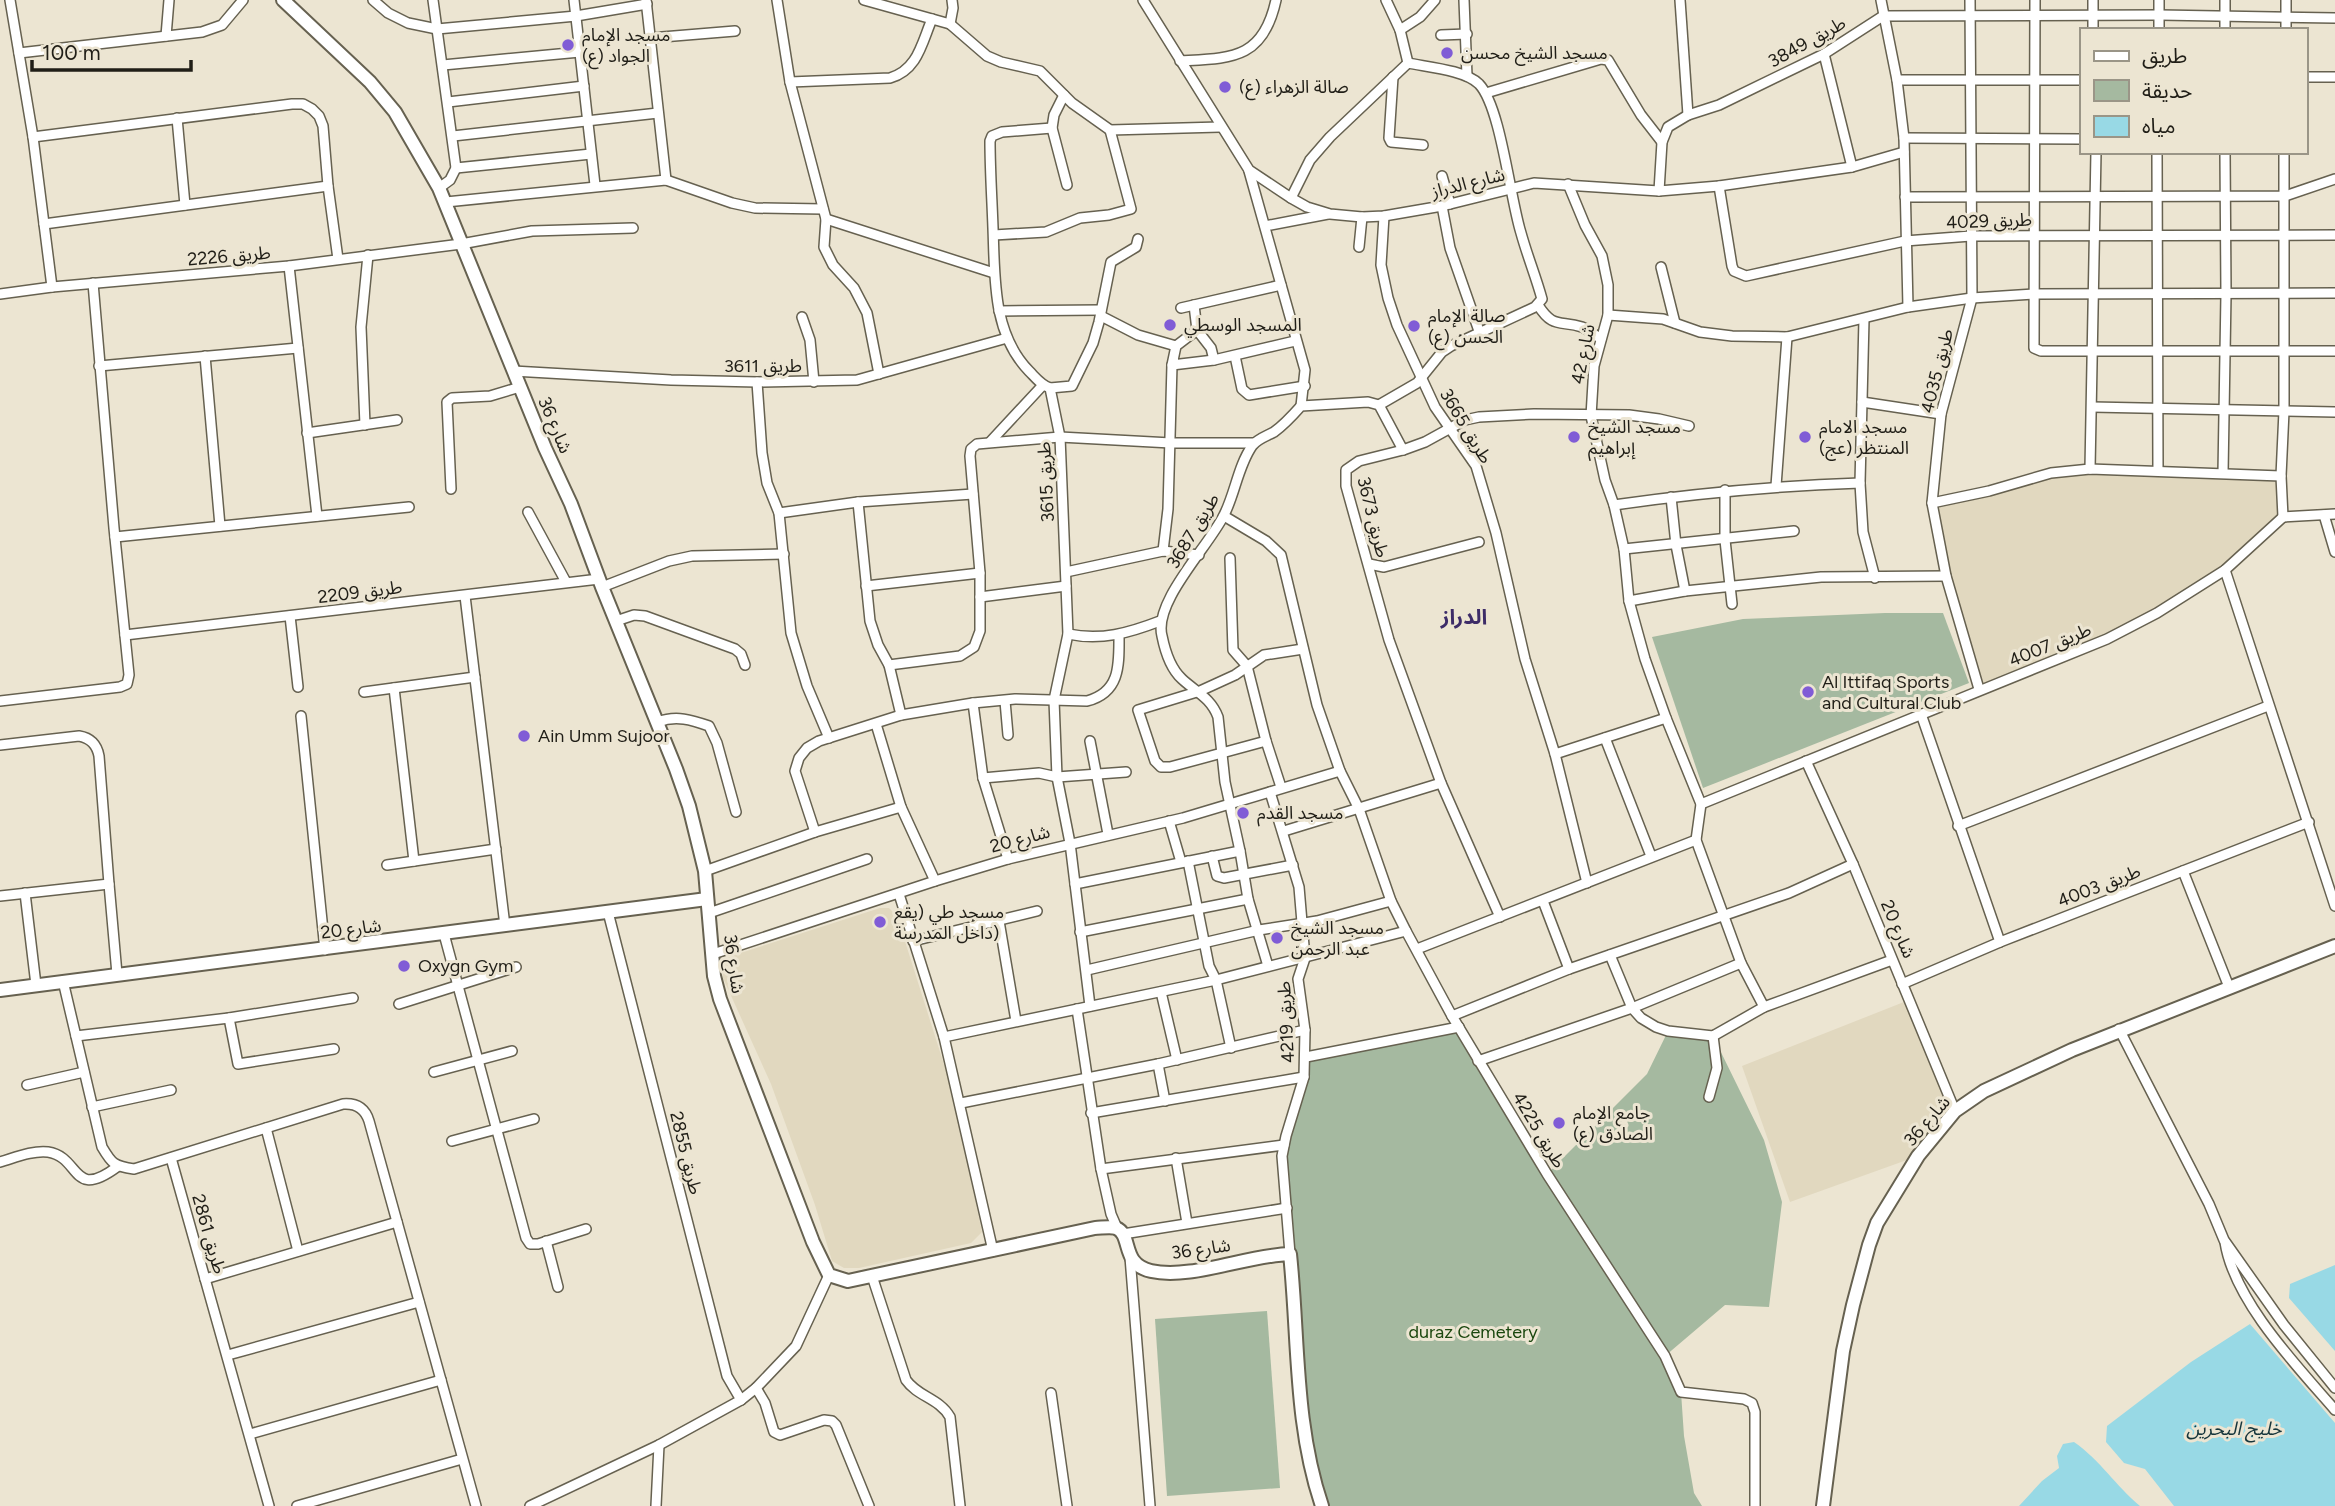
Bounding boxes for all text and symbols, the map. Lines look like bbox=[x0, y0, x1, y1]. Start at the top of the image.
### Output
street label: طريق 3849 bbox=[1764, 12, 1850, 72]
place label: مسجد الإمام الجواد (ع) bbox=[582, 24, 670, 70]
scale bar bbox=[32, 28, 191, 72]
legend bbox=[2080, 28, 2307, 154]
marker: مسجد الإمام الجواد (ع) bbox=[560, 37, 576, 53]
text: 100 m bbox=[42, 40, 101, 65]
place label: مسجد الشيخ محسن bbox=[1461, 42, 1608, 66]
text: طريق bbox=[2142, 43, 2187, 69]
marker: مسجد الشيخ محسن bbox=[1439, 45, 1455, 61]
place label: (ع) صالة الزهراء bbox=[1239, 76, 1349, 101]
text: حديقة bbox=[2142, 78, 2192, 103]
marker: (ع) صالة الزهراء bbox=[1217, 79, 1233, 95]
text: مياه bbox=[2142, 113, 2175, 138]
street label: شارع الدراز bbox=[1428, 163, 1508, 206]
street label: طريق 4029 bbox=[1946, 209, 2032, 233]
street label: طريق 2226 bbox=[186, 241, 272, 271]
place label: صالة الإمام الحسن (ع) bbox=[1428, 305, 1506, 351]
place label: المسجد الوسطي bbox=[1184, 314, 1302, 338]
marker: المسجد الوسطي bbox=[1162, 317, 1178, 333]
marker: صالة الإمام الحسن (ع) bbox=[1406, 318, 1422, 334]
street label: شارع 42 bbox=[1566, 322, 1603, 387]
street label: طريق 4035 bbox=[1916, 327, 1958, 415]
street label: طريق 3611 bbox=[724, 355, 802, 377]
street label: طريق 3665 bbox=[1435, 384, 1497, 468]
street label: شارع 36 bbox=[530, 393, 577, 458]
place label: مسجد الشيخ إبراهيم bbox=[1588, 416, 1681, 461]
place label: مسجد الامام المنتظر (عج) bbox=[1819, 416, 1909, 461]
marker: مسجد الشيخ إبراهيم bbox=[1566, 429, 1582, 445]
marker: مسجد الامام المنتظر (عج) bbox=[1797, 429, 1813, 445]
street label: طريق 3615 bbox=[1033, 441, 1059, 523]
street label: طريق 3673 bbox=[1352, 474, 1394, 560]
street label: طريق 3687 bbox=[1162, 489, 1224, 573]
street label: طريق 2209 bbox=[316, 576, 404, 608]
district label: الدراز bbox=[1440, 604, 1487, 629]
street label: طريق 4007 bbox=[2006, 618, 2094, 672]
place label: Al Ittifaq Sports and Cultural Club bbox=[1822, 671, 1961, 714]
marker: Al Ittifaq Sports and Cultural Club bbox=[1800, 684, 1816, 700]
place label: Ain Umm Sujoor bbox=[538, 725, 670, 747]
marker: Ain Umm Sujoor bbox=[516, 728, 532, 744]
place label: مسجد القدم bbox=[1257, 802, 1343, 827]
marker: مسجد القدم bbox=[1235, 805, 1251, 821]
street label: شارع 20 bbox=[988, 820, 1053, 860]
street label: طريق 4003 bbox=[2054, 860, 2144, 912]
street label: شارع 20 bbox=[1873, 897, 1920, 963]
place label: مسجد طي (يقع داخل المدرسة) bbox=[894, 901, 1004, 944]
street label: شارع 20 bbox=[319, 914, 383, 947]
marker: مسجد طي (يقع داخل المدرسة) bbox=[872, 914, 888, 930]
place label: مسجد الشيخ عبد الرحمن bbox=[1291, 917, 1384, 960]
marker: مسجد الشيخ عبد الرحمن bbox=[1269, 930, 1285, 946]
street label: شارع 36 bbox=[716, 933, 749, 995]
place label: Oxygn Gym bbox=[418, 955, 513, 977]
marker: Oxygn Gym bbox=[396, 958, 412, 974]
street label: طريق 4219 bbox=[1273, 980, 1299, 1064]
street label: طريق 4225 bbox=[1508, 1088, 1570, 1172]
street label: شارع 36 bbox=[1899, 1091, 1957, 1153]
place label: جامع الإمام الصادق (ع) bbox=[1573, 1102, 1653, 1148]
street label: طريق 2855 bbox=[665, 1109, 707, 1197]
marker: جامع الإمام الصادق (ع) bbox=[1551, 1115, 1567, 1131]
street label: طريق 2861 bbox=[187, 1192, 231, 1276]
street label: شارع 36 bbox=[1170, 1234, 1232, 1267]
park label: duraz Cemetery bbox=[1408, 1321, 1538, 1343]
water label: خليج البحرين bbox=[2186, 1417, 2283, 1443]

